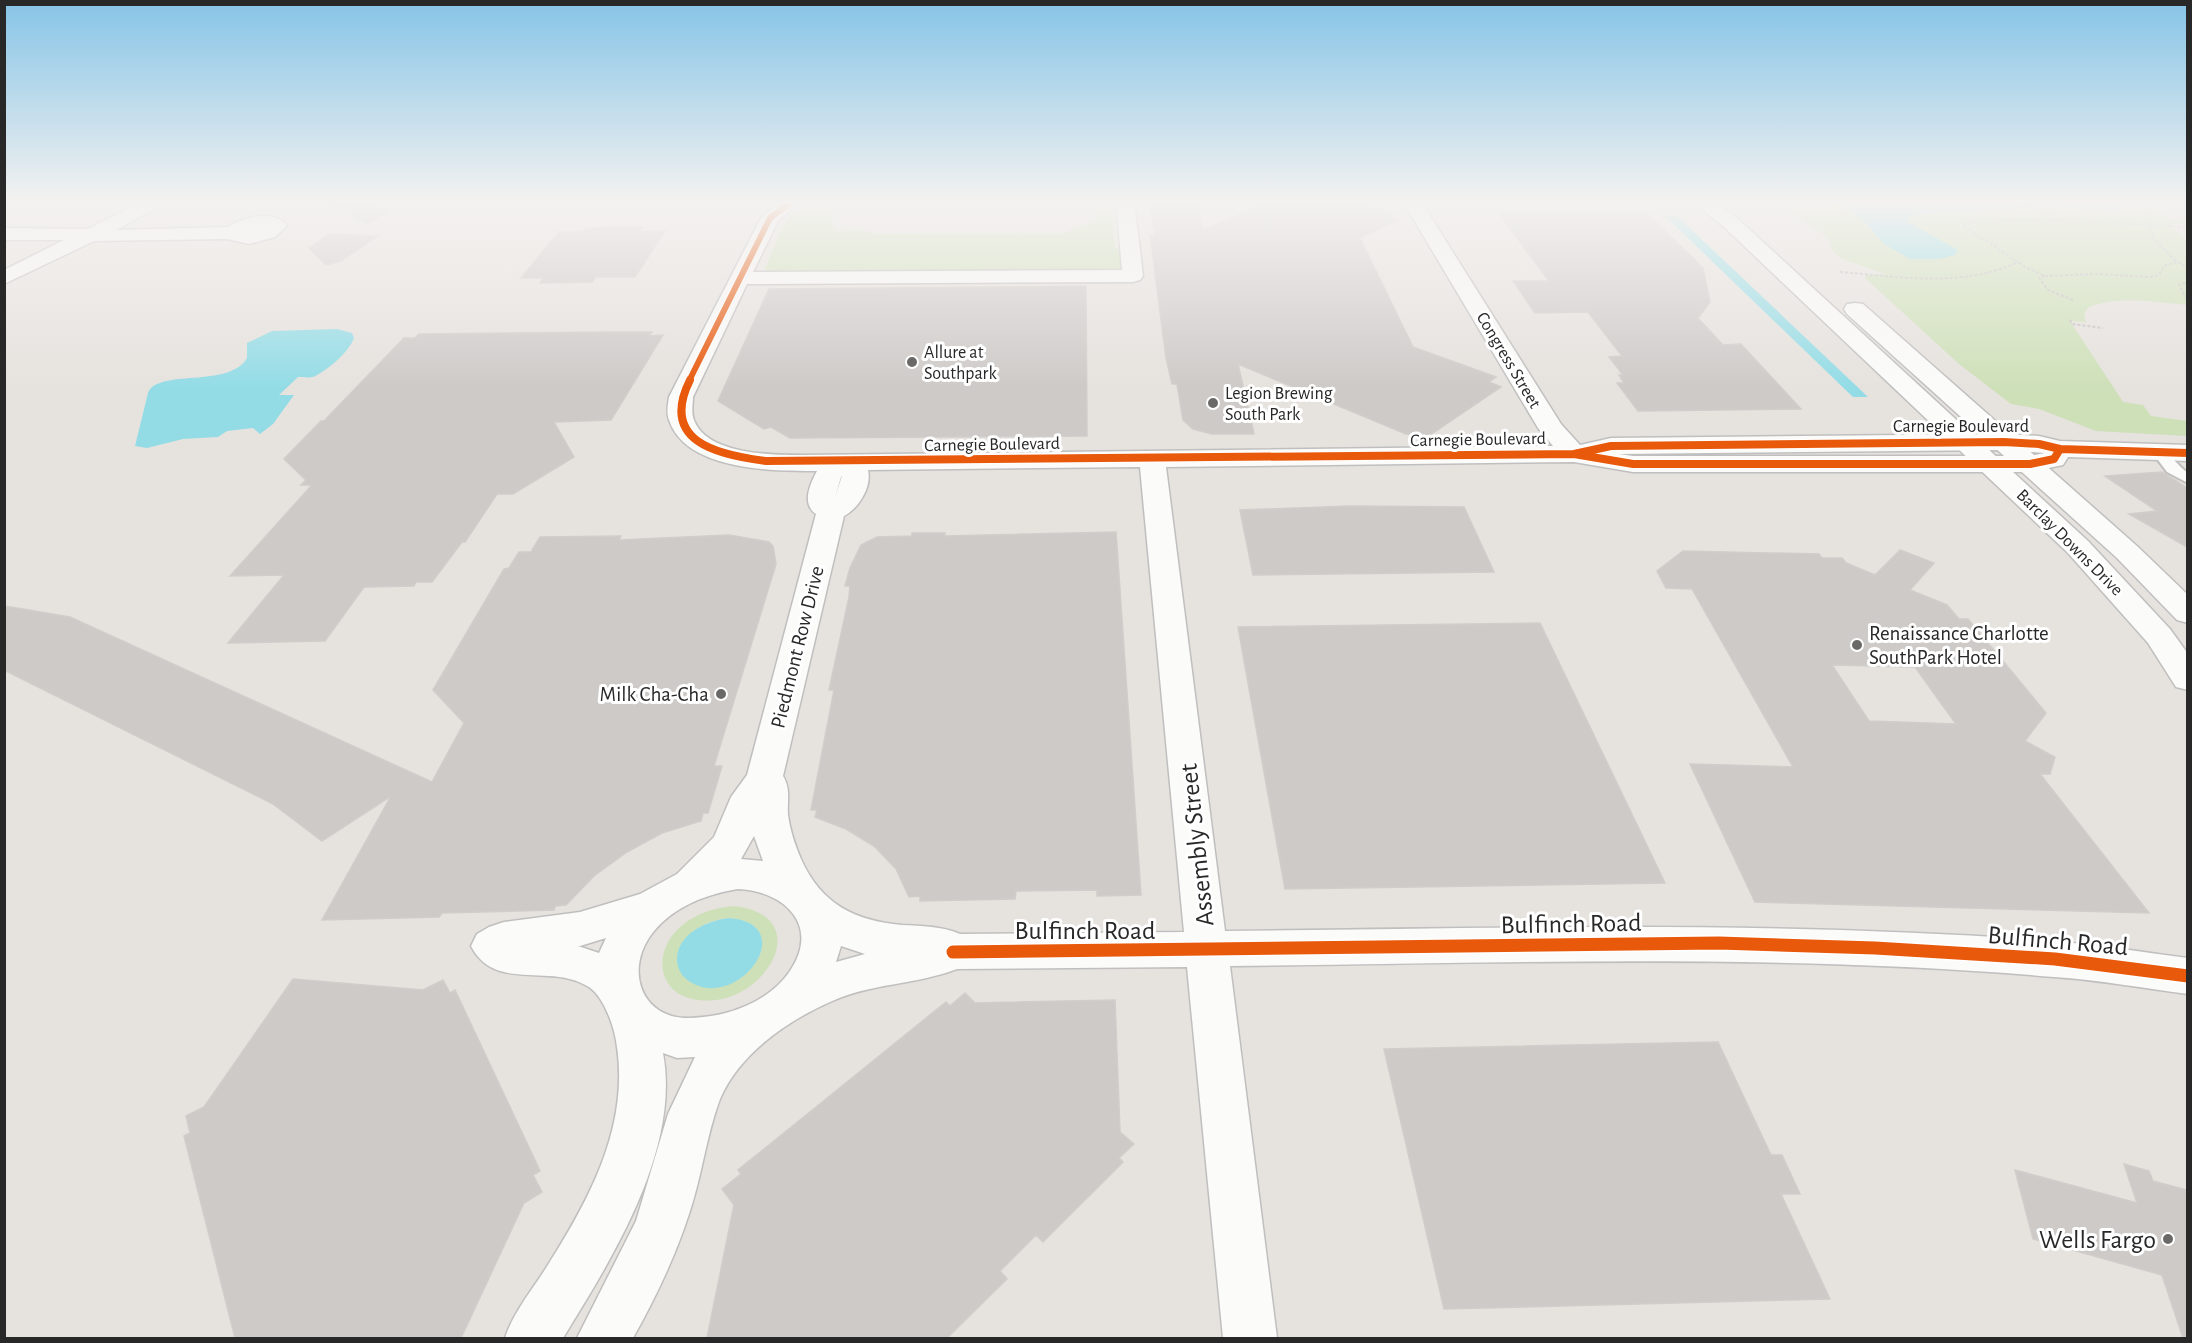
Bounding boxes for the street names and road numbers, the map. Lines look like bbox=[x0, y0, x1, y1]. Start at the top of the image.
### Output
street label: Congress Street bbox=[1472, 309, 1544, 412]
street label: Carnegie Boulevard bbox=[1893, 418, 2029, 436]
street label: Carnegie Boulevard bbox=[1410, 430, 1546, 450]
street label: Carnegie Boulevard bbox=[924, 435, 1060, 455]
street label: Barclay Downs Drive bbox=[2013, 486, 2126, 599]
street label: Piedmont Row Drive bbox=[767, 564, 828, 731]
street label: Assembly Street bbox=[1176, 762, 1218, 928]
street label: Bulfinch Road bbox=[1500, 910, 1642, 938]
street label: Bulfinch Road bbox=[1014, 918, 1156, 944]
street label: Bulfinch Road bbox=[1987, 922, 2129, 960]

